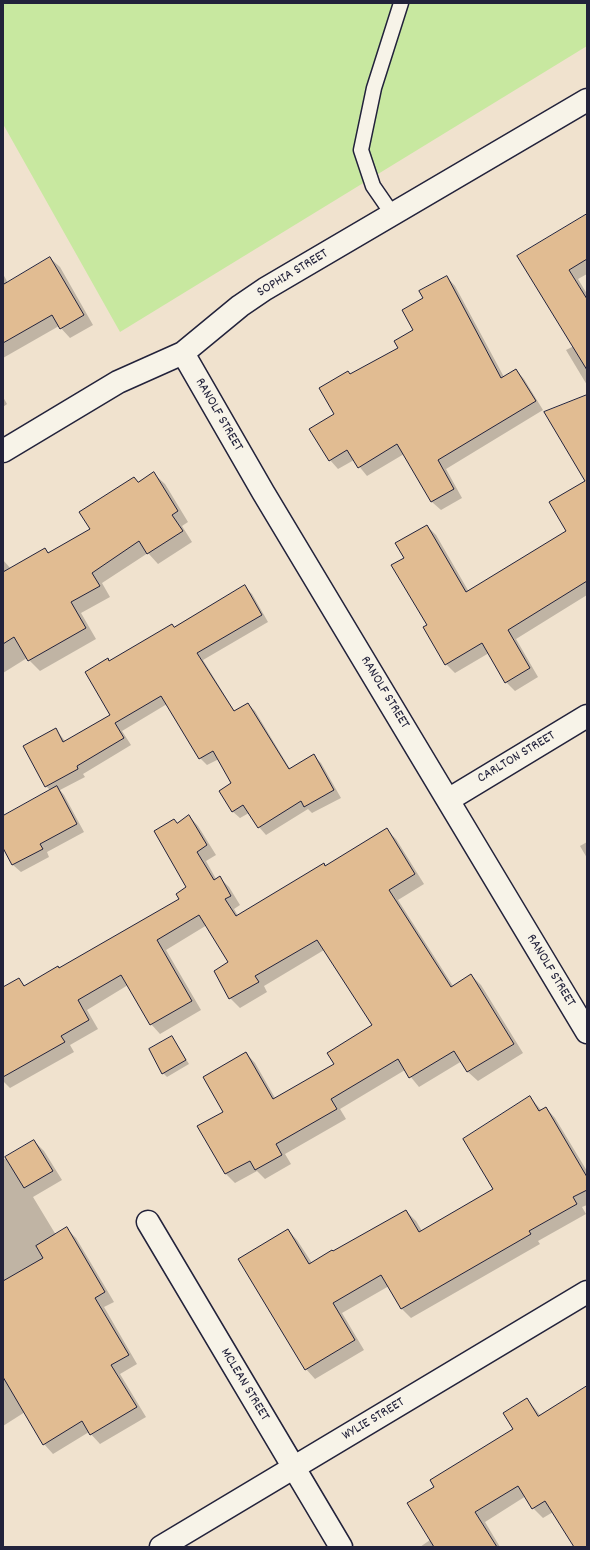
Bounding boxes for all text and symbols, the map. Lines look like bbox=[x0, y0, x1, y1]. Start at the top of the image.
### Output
street label: SOPHIA STREET bbox=[254, 246, 332, 302]
street label: RANOLF STREET bbox=[190, 376, 246, 454]
street label: RANOLF STREET bbox=[356, 654, 412, 732]
street label: CARLTON STREET bbox=[475, 728, 559, 788]
street label: RANOLF STREET bbox=[522, 932, 578, 1010]
street label: MCLEAN STREET bbox=[216, 1346, 272, 1424]
street label: WYLIE STREET bbox=[340, 1395, 408, 1445]

